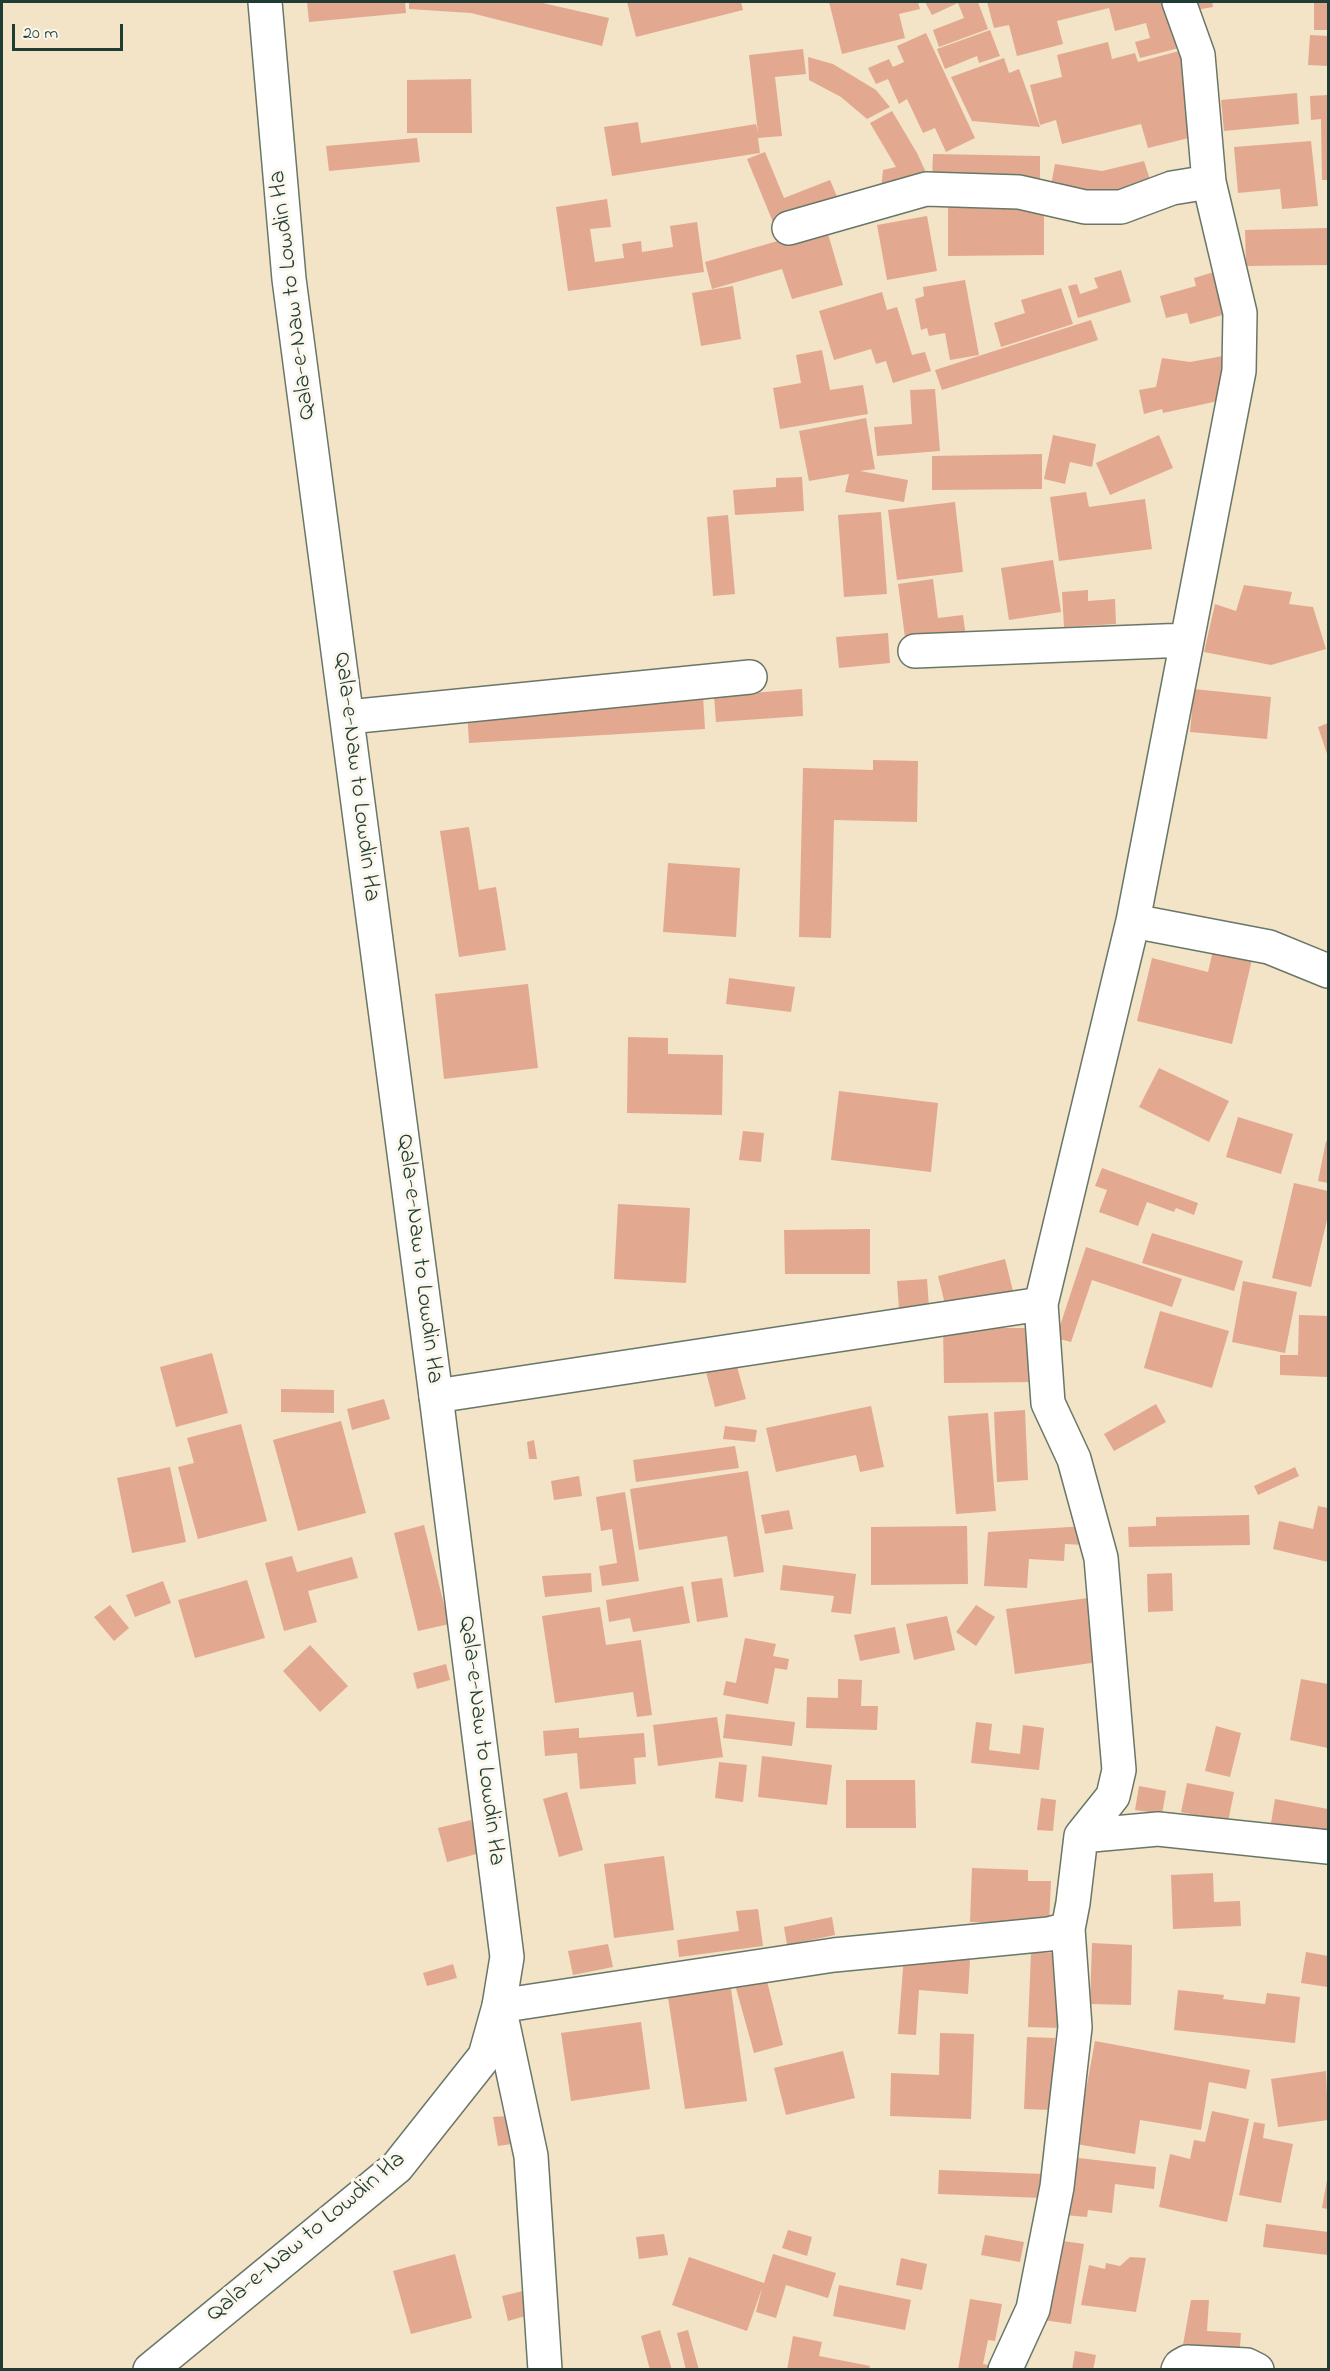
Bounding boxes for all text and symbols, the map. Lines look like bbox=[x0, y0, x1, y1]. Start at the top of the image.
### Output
scale bar bbox=[15, 12, 126, 50]
text: 20 m bbox=[23, 21, 58, 47]
street label: Qala-e-Naw to Lowdin Ha bbox=[264, 169, 324, 421]
street label: Qala-e-Naw to Lowdin Ha bbox=[325, 651, 385, 903]
street label: Qala-e-Naw to Lowdin Ha bbox=[388, 1133, 448, 1385]
street label: Qala-e-Naw to Lowdin Ha bbox=[450, 1615, 510, 1867]
street label: Qala-e-Naw to Lowdin Ha bbox=[202, 2146, 412, 2330]

